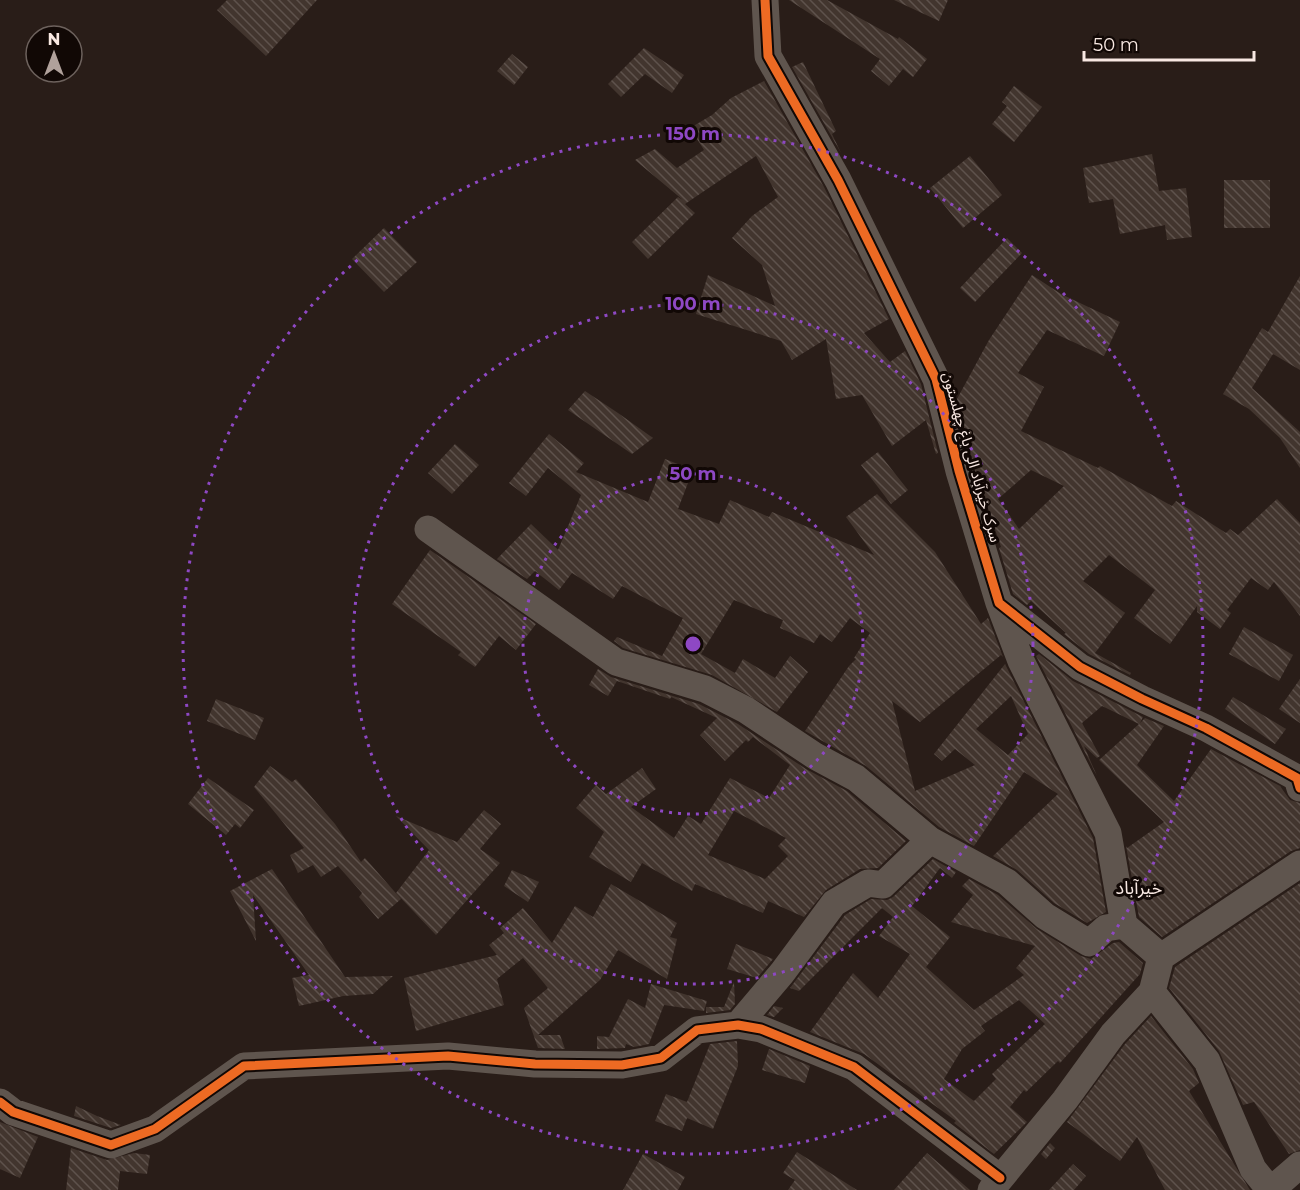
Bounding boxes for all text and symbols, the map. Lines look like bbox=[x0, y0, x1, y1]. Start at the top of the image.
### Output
north arrow bbox=[24, 24, 84, 84]
scale bar bbox=[1084, 24, 1254, 62]
text: N bbox=[48, 30, 60, 49]
text: 50 m bbox=[1093, 34, 1139, 56]
text: 150 m bbox=[666, 123, 720, 145]
text: 100 m bbox=[665, 293, 721, 315]
street label: سرک خیرآباد الی باغ چهلستون bbox=[936, 370, 1005, 545]
text: 50 m bbox=[670, 463, 716, 485]
centre of rings bbox=[683, 634, 703, 654]
district label: خیرآباد bbox=[1116, 877, 1162, 899]

